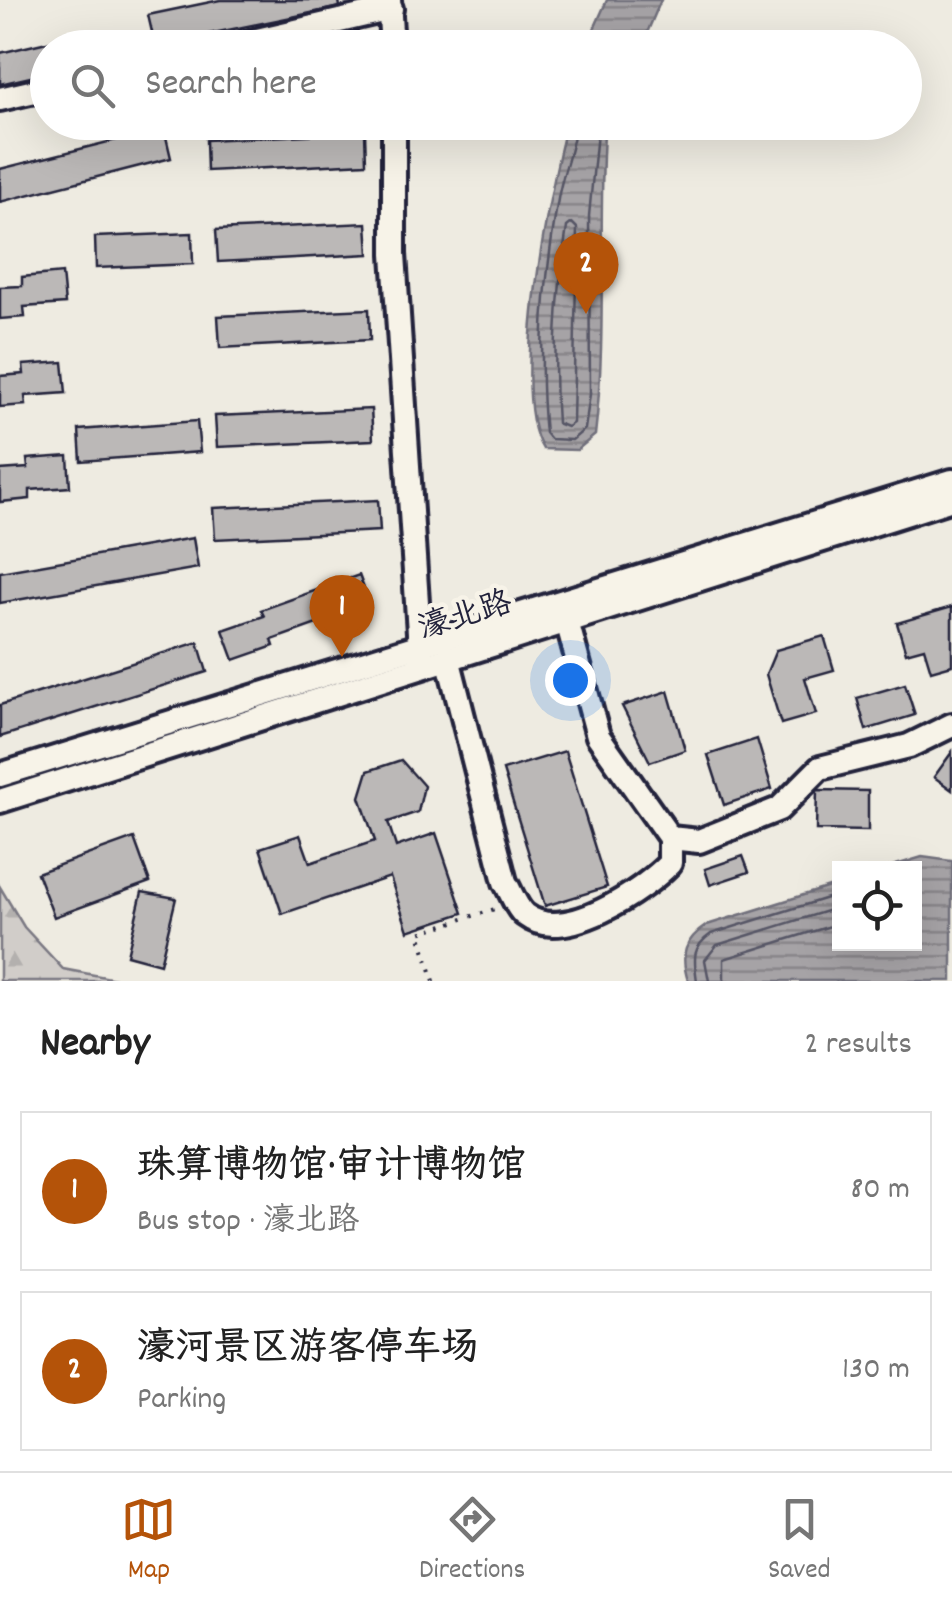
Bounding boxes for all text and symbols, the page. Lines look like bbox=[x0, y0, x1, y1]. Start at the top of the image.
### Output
search box bbox=[30, 30, 922, 140]
icon: search bbox=[65, 58, 120, 113]
text: Search here bbox=[145, 58, 317, 113]
pin: 2 bbox=[554, 232, 618, 314]
pin: 1 bbox=[310, 574, 374, 657]
street label: 濠北路 bbox=[413, 582, 519, 654]
your location bbox=[545, 655, 596, 706]
map controls bbox=[832, 861, 922, 951]
button: locate bbox=[832, 861, 922, 951]
text: Nearby bbox=[40, 1016, 150, 1076]
text: 2 results bbox=[805, 1023, 912, 1069]
text: 珠算博物馆·审计博物馆 bbox=[137, 1141, 526, 1196]
text: 1 bbox=[71, 1168, 78, 1214]
text: 80 m bbox=[850, 1168, 910, 1214]
text: Bus stop · 濠北路 bbox=[137, 1200, 359, 1246]
text: 濠河景区游客停车场 bbox=[137, 1323, 479, 1378]
text: 2 bbox=[68, 1348, 81, 1394]
text: 130 m bbox=[842, 1348, 910, 1394]
text: Parking bbox=[137, 1378, 226, 1424]
tab: Map bbox=[121, 1492, 176, 1592]
tab: Directions bbox=[419, 1492, 525, 1592]
tab: Saved bbox=[768, 1492, 831, 1592]

